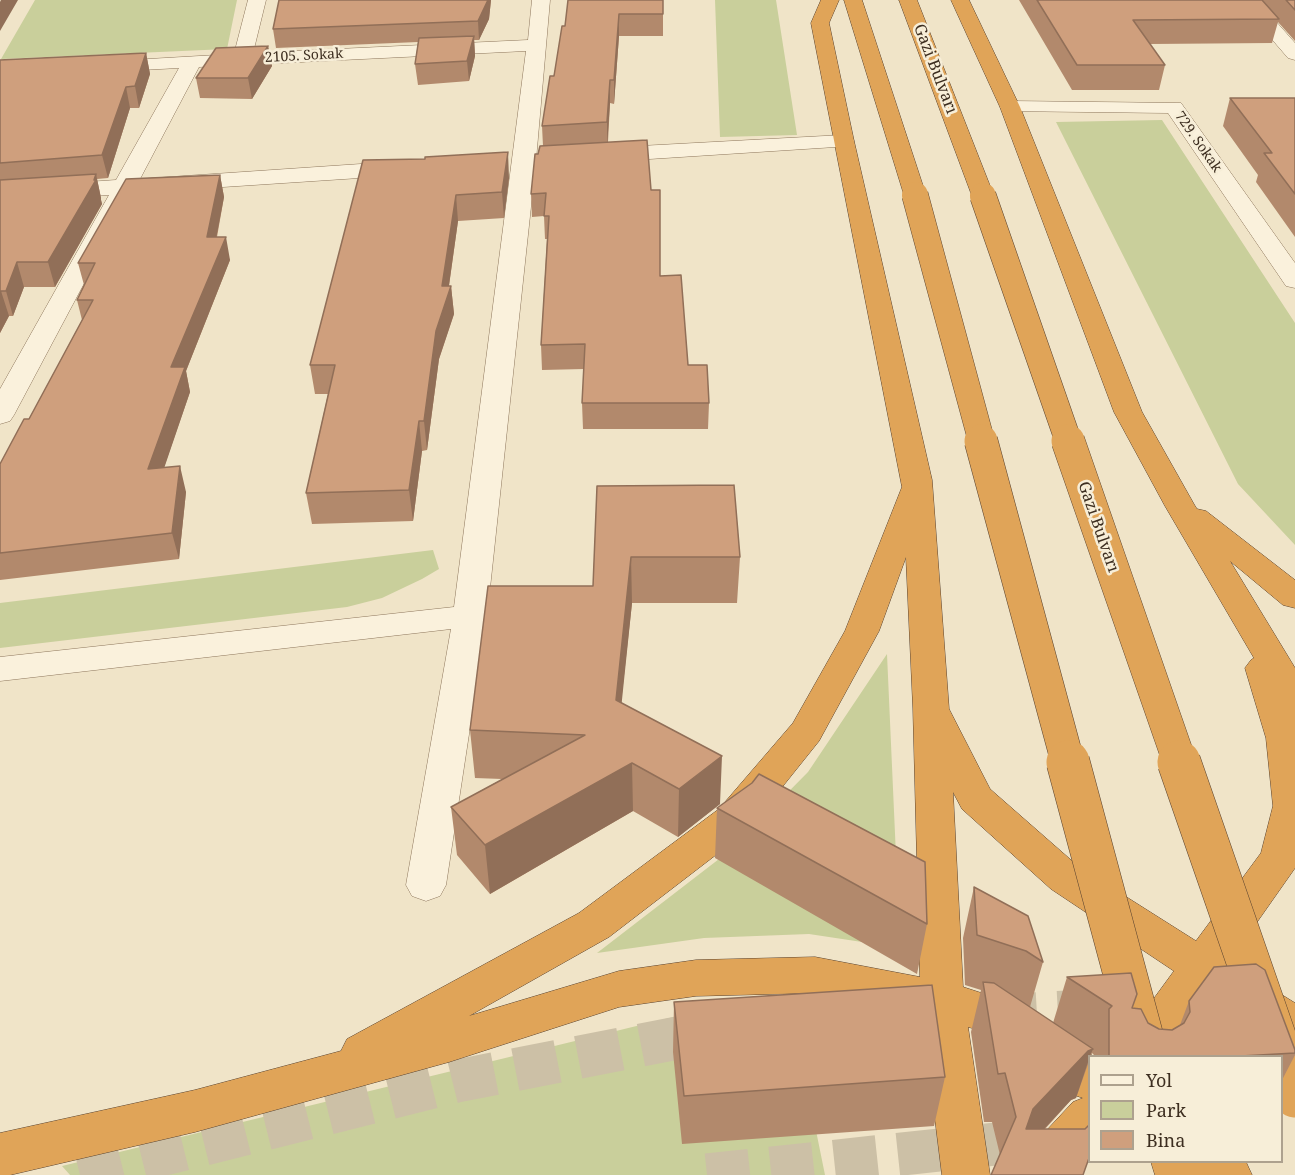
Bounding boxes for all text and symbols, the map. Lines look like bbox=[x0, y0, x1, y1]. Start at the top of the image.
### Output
street label: Gazi Bulvarı bbox=[909, 21, 961, 117]
street label: 2105. Sokak bbox=[264, 46, 344, 66]
street label: 729. Sokak bbox=[1171, 108, 1225, 176]
street label: Gazi Bulvarı bbox=[1074, 479, 1122, 575]
legend bbox=[1088, 1055, 1283, 1163]
text: Yol bbox=[1146, 1068, 1172, 1092]
text: Park bbox=[1146, 1098, 1186, 1122]
text: Bina bbox=[1146, 1128, 1185, 1152]

